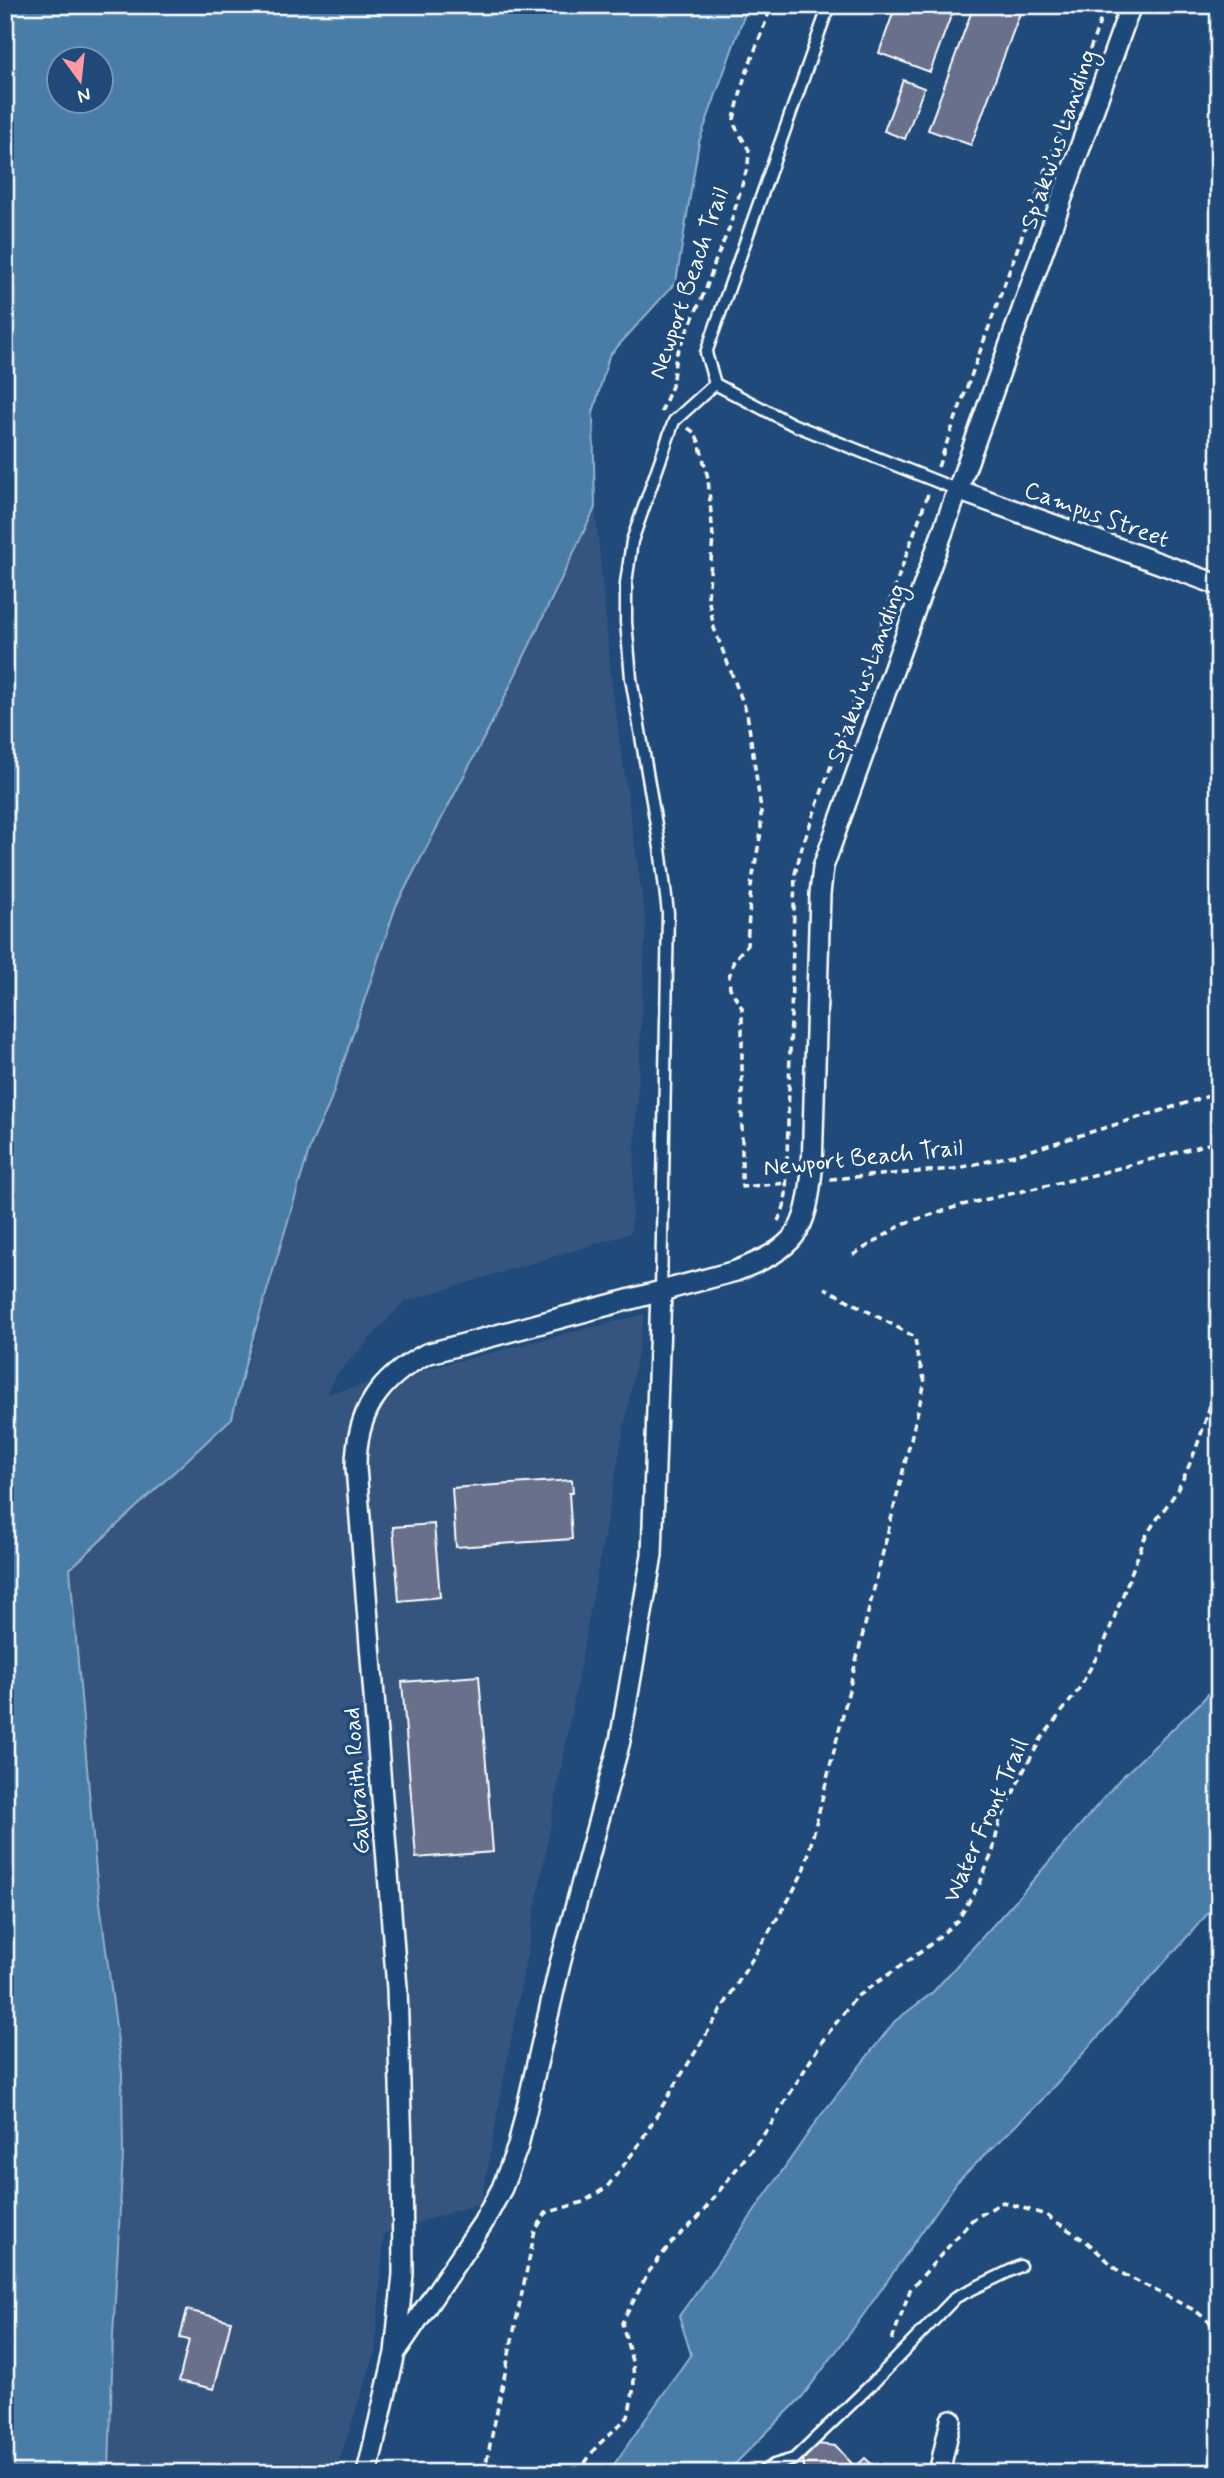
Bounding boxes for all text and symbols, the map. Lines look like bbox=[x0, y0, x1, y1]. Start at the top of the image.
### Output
north arrow bbox=[46, 46, 116, 116]
street label: Sp’akw’us Landing bbox=[1014, 46, 1107, 234]
text: N bbox=[75, 81, 93, 109]
street label: Newport Beach Trail bbox=[642, 184, 737, 383]
street label: Campus Street bbox=[1020, 475, 1173, 556]
street label: Sp’akw’us Landing bbox=[821, 580, 916, 768]
street label: Newport Beach Trail bbox=[762, 1133, 964, 1184]
street label: Galbraith Road bbox=[337, 1706, 378, 1856]
street label: Water Front Trail bbox=[936, 1733, 1037, 1908]

